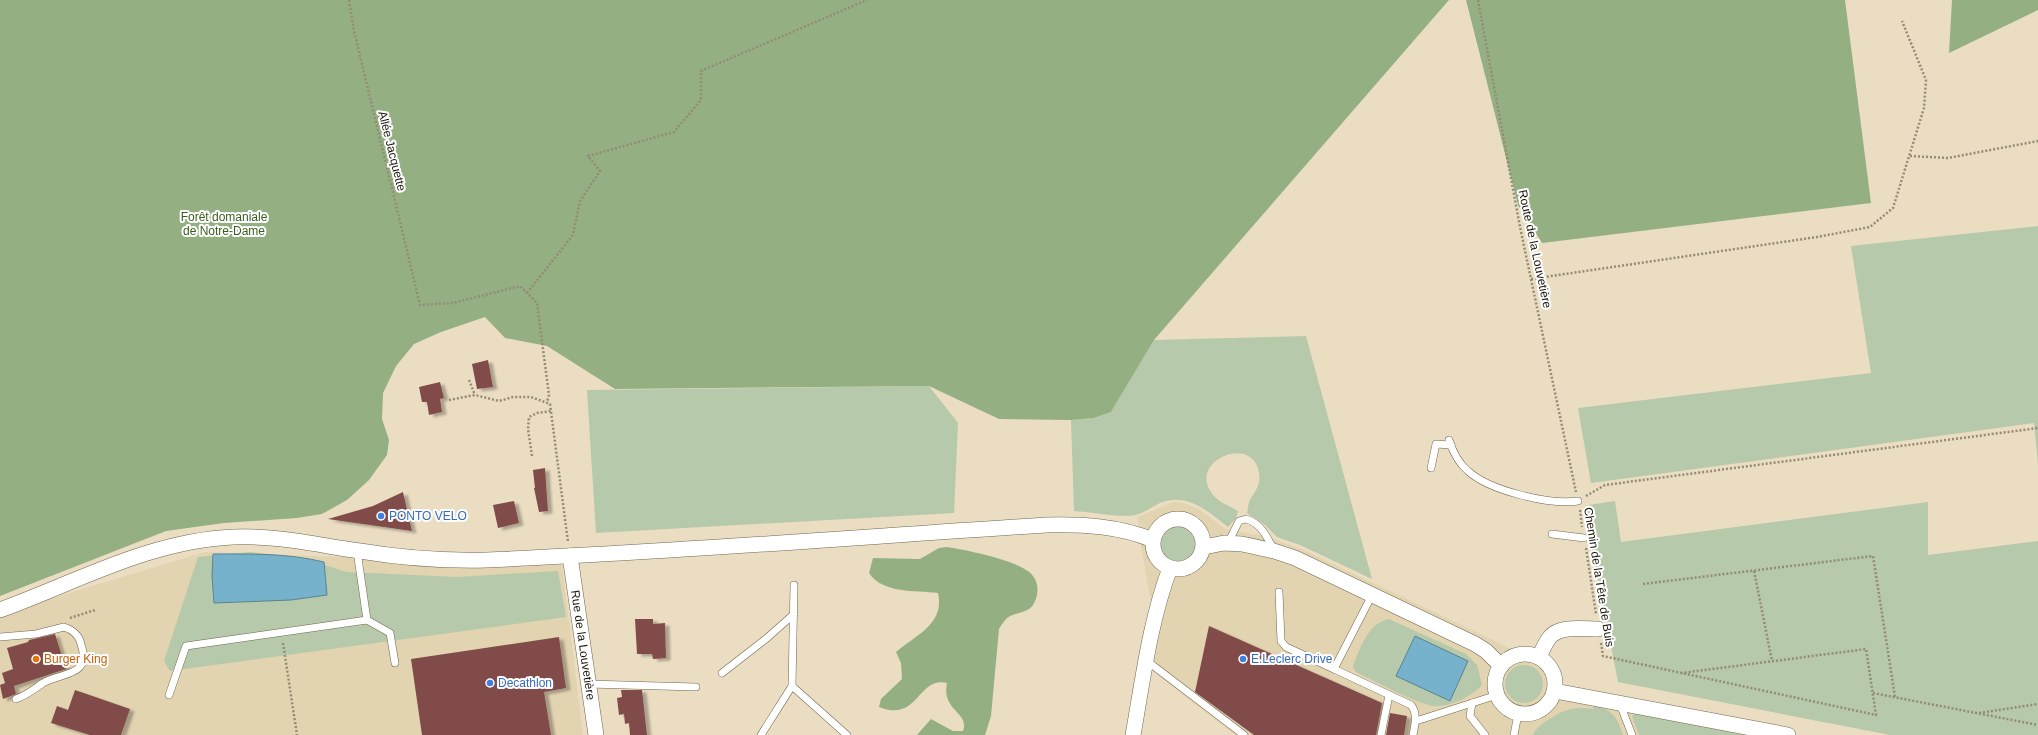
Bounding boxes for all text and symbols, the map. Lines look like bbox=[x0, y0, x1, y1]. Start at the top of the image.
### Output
street label: Allée Jacquette bbox=[375, 109, 409, 193]
street label: Route de la Louvetière bbox=[1516, 188, 1554, 310]
park label: Forêt domaniale de Notre-Dame bbox=[181, 210, 268, 238]
street label: Chemin de la Tête de Buis bbox=[1581, 506, 1617, 648]
place label: PONTO VELO bbox=[389, 509, 467, 523]
marker: PONTO VELO bbox=[376, 511, 386, 521]
street label: Rue de la Louvetière bbox=[568, 589, 598, 701]
place label: Burger King bbox=[44, 652, 107, 666]
place label: E.Leclerc Drive bbox=[1251, 652, 1333, 666]
marker: Burger King bbox=[31, 654, 41, 664]
marker: E.Leclerc Drive bbox=[1238, 654, 1248, 664]
place label: Decathlon bbox=[498, 676, 552, 690]
marker: Decathlon bbox=[485, 678, 495, 688]

